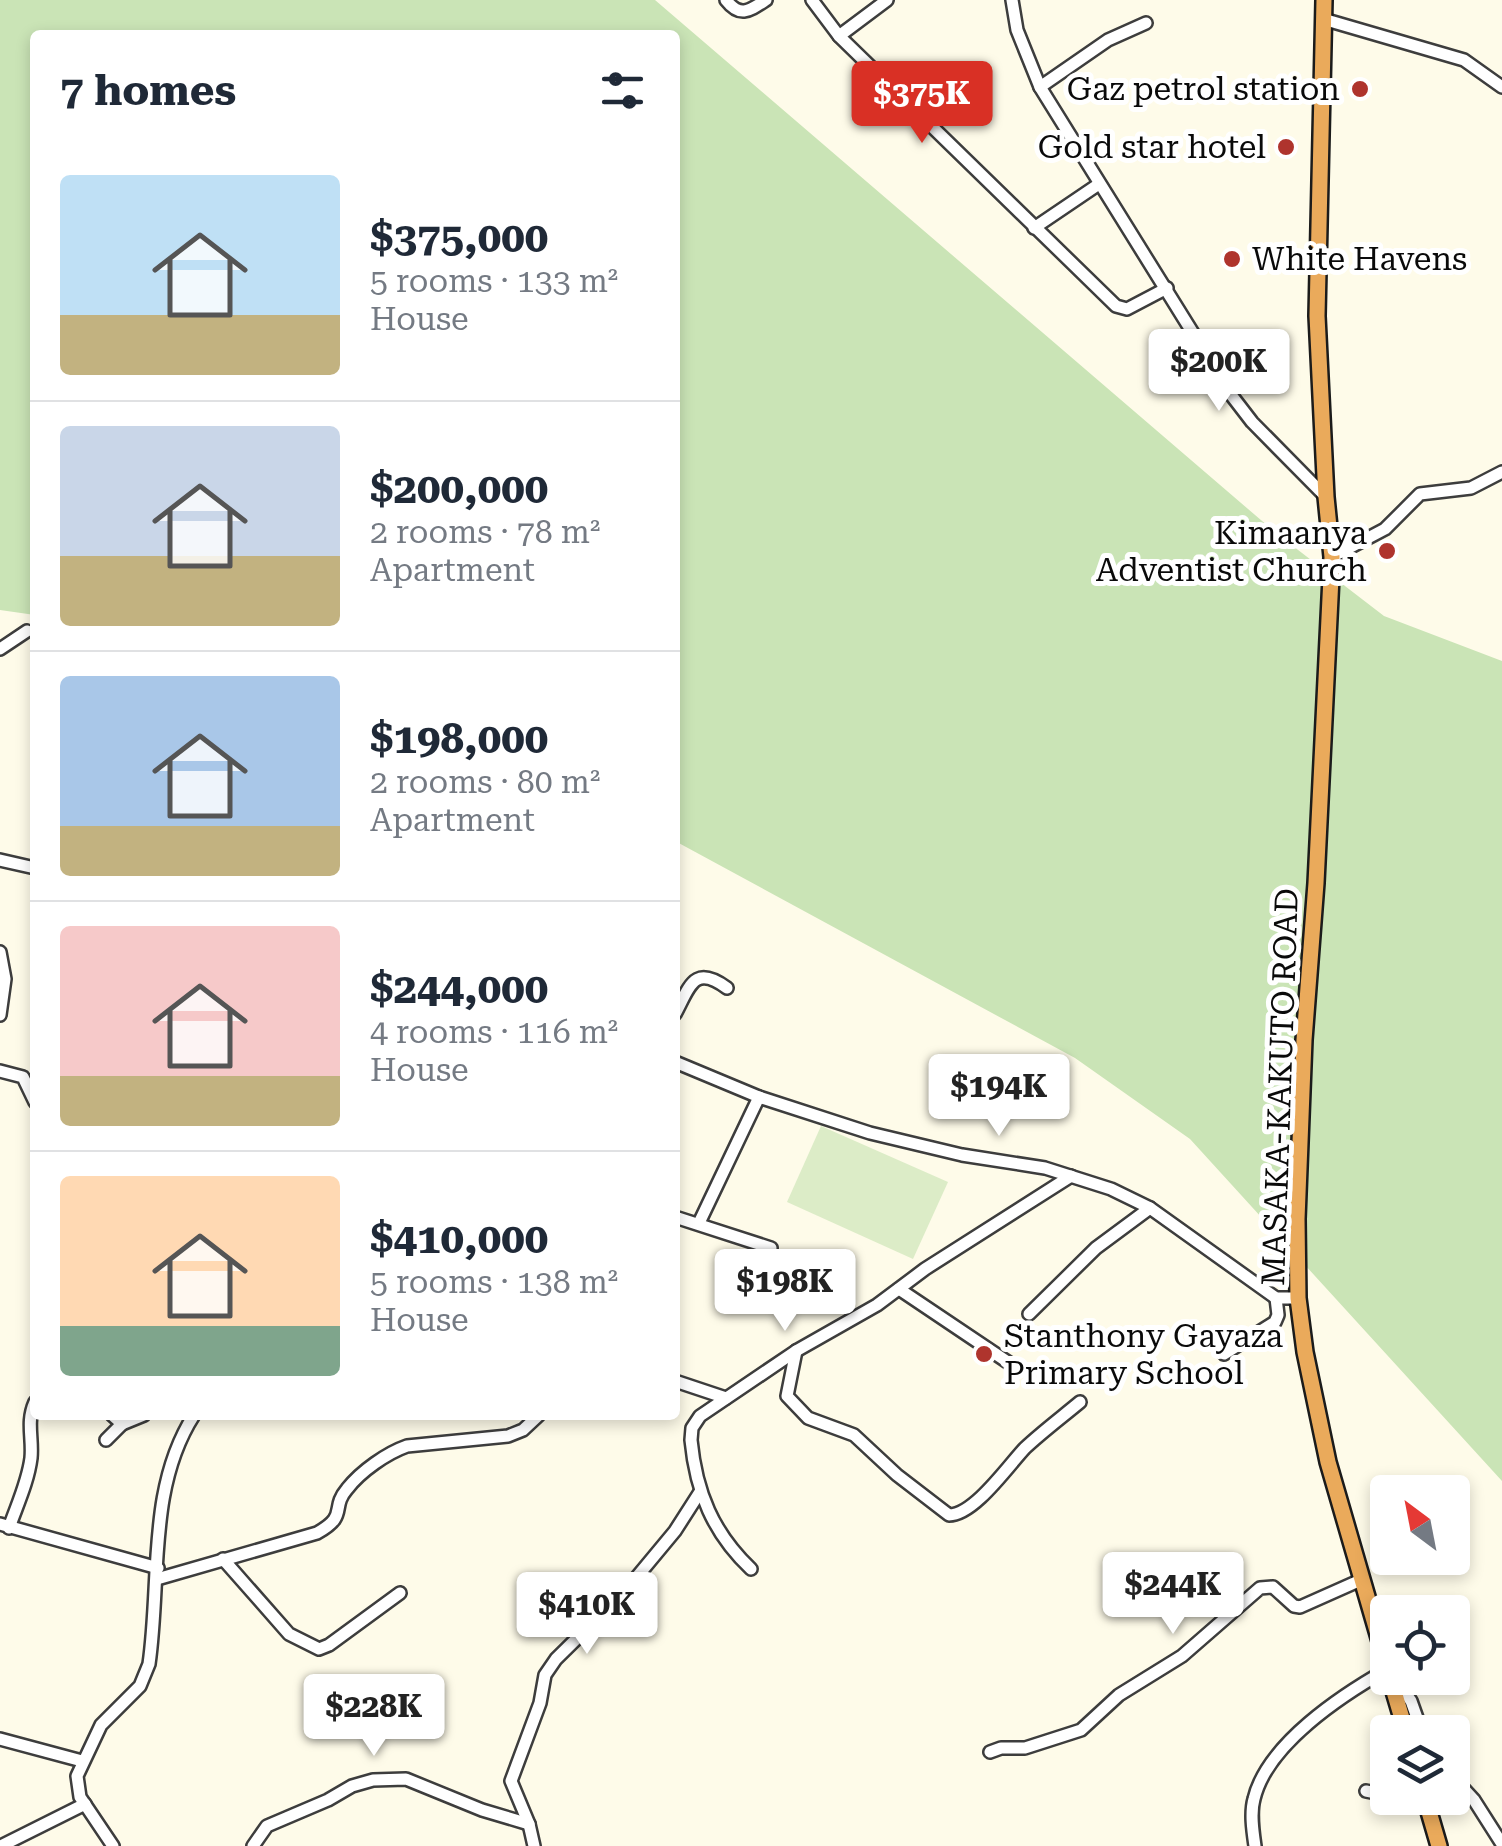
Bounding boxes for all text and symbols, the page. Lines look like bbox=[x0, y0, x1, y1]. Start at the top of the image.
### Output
pin: $375K bbox=[852, 61, 992, 146]
icon: filters bbox=[595, 63, 650, 118]
text: 7 homes bbox=[60, 66, 236, 115]
place label: Gaz petrol station bbox=[1067, 70, 1340, 108]
text: $375K bbox=[874, 74, 970, 112]
marker: Gaz petrol station bbox=[1349, 78, 1371, 100]
place label: Gold star hotel bbox=[1038, 128, 1266, 166]
marker: Gold star hotel bbox=[1275, 136, 1297, 158]
text: $375,000 bbox=[370, 213, 548, 262]
icon: home bbox=[140, 215, 260, 335]
place label: White Havens bbox=[1252, 240, 1467, 278]
marker: White Havens bbox=[1221, 248, 1243, 270]
text: 5 rooms · 133 m² bbox=[370, 262, 618, 300]
text: House bbox=[370, 300, 469, 338]
pin: $200K bbox=[1149, 329, 1289, 414]
text: $200K bbox=[1171, 342, 1267, 380]
text: $200,000 bbox=[370, 464, 548, 513]
icon: home bbox=[140, 466, 260, 586]
text: 2 rooms · 78 m² bbox=[370, 513, 600, 551]
place label: Kimaanya Adventist Church bbox=[1096, 514, 1367, 589]
marker: Kimaanya Adventist Church bbox=[1376, 540, 1398, 562]
text: Apartment bbox=[370, 551, 535, 589]
text: $198,000 bbox=[370, 714, 548, 763]
icon: home bbox=[140, 716, 260, 836]
text: 2 rooms · 80 m² bbox=[370, 763, 600, 801]
text: Apartment bbox=[370, 801, 535, 839]
street label: MASAKA-KAKUTO ROAD bbox=[1254, 888, 1306, 1286]
text: $244,000 bbox=[370, 964, 548, 1013]
icon: home bbox=[140, 966, 260, 1086]
text: 4 rooms · 116 m² bbox=[370, 1013, 618, 1051]
text: House bbox=[370, 1051, 469, 1089]
pin: $194K bbox=[929, 1054, 1069, 1139]
text: $194K bbox=[951, 1067, 1047, 1105]
text: $410,000 bbox=[370, 1214, 548, 1263]
icon: home bbox=[140, 1216, 260, 1336]
pin: $198K bbox=[715, 1249, 855, 1334]
text: $198K bbox=[737, 1262, 833, 1300]
text: 5 rooms · 138 m² bbox=[370, 1263, 618, 1301]
text: House bbox=[370, 1301, 469, 1339]
place label: Stanthony Gayaza Primary School bbox=[1004, 1317, 1283, 1392]
marker: Stanthony Gayaza Primary School bbox=[973, 1343, 995, 1365]
north arrow bbox=[1370, 1475, 1470, 1575]
map controls bbox=[1370, 1475, 1470, 1815]
pin: $244K bbox=[1103, 1552, 1243, 1637]
text: $244K bbox=[1125, 1565, 1221, 1603]
pin: $410K bbox=[517, 1572, 657, 1657]
text: $410K bbox=[539, 1585, 635, 1623]
button: locate bbox=[1370, 1595, 1470, 1695]
pin: $228K bbox=[304, 1674, 444, 1759]
text: $228K bbox=[326, 1687, 422, 1725]
button: layers bbox=[1370, 1715, 1470, 1815]

